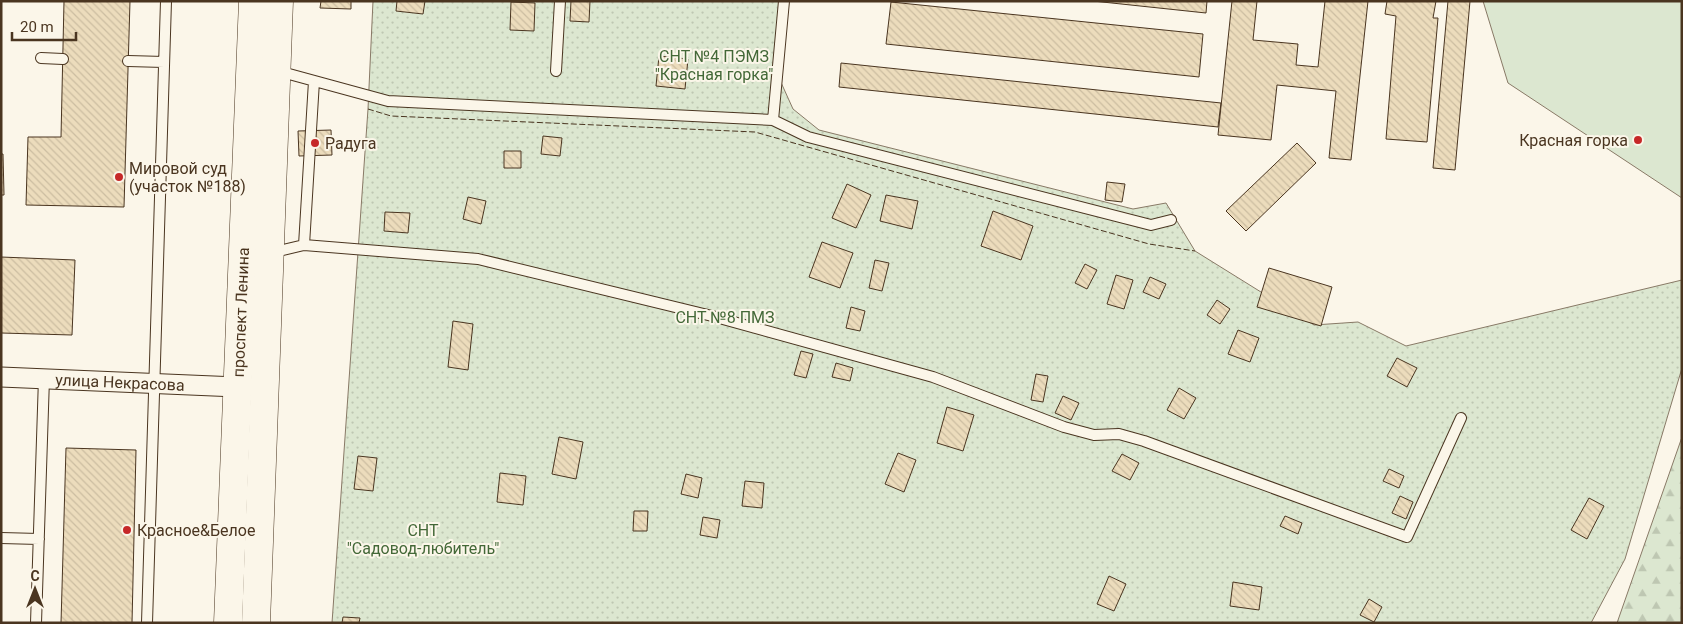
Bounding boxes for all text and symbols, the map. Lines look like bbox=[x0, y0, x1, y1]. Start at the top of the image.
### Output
scale bar bbox=[12, 10, 76, 42]
text: 20 m bbox=[20, 18, 54, 36]
park label: СНТ №4 ПЭМЗ "Красная горка" bbox=[655, 47, 773, 84]
place label: Красная горка bbox=[1519, 131, 1628, 150]
place label: Радуга bbox=[325, 134, 376, 153]
marker: Красная горка bbox=[1632, 134, 1644, 146]
marker: Радуга bbox=[309, 137, 321, 149]
place label: Мировой суд (участок №188) bbox=[129, 159, 246, 196]
marker: Мировой суд (участок №188) bbox=[113, 171, 125, 183]
street label: проспект Ленина bbox=[228, 247, 253, 378]
park label: СНТ №8 ПМЗ bbox=[675, 308, 775, 327]
street label: улица Некрасова bbox=[55, 370, 185, 394]
place label: Красное&Белое bbox=[137, 521, 255, 540]
park label: СНТ "Садовод-любитель" bbox=[347, 521, 499, 558]
marker: Красное&Белое bbox=[121, 524, 133, 536]
north arrow bbox=[10, 564, 60, 614]
text: С bbox=[30, 568, 40, 584]

